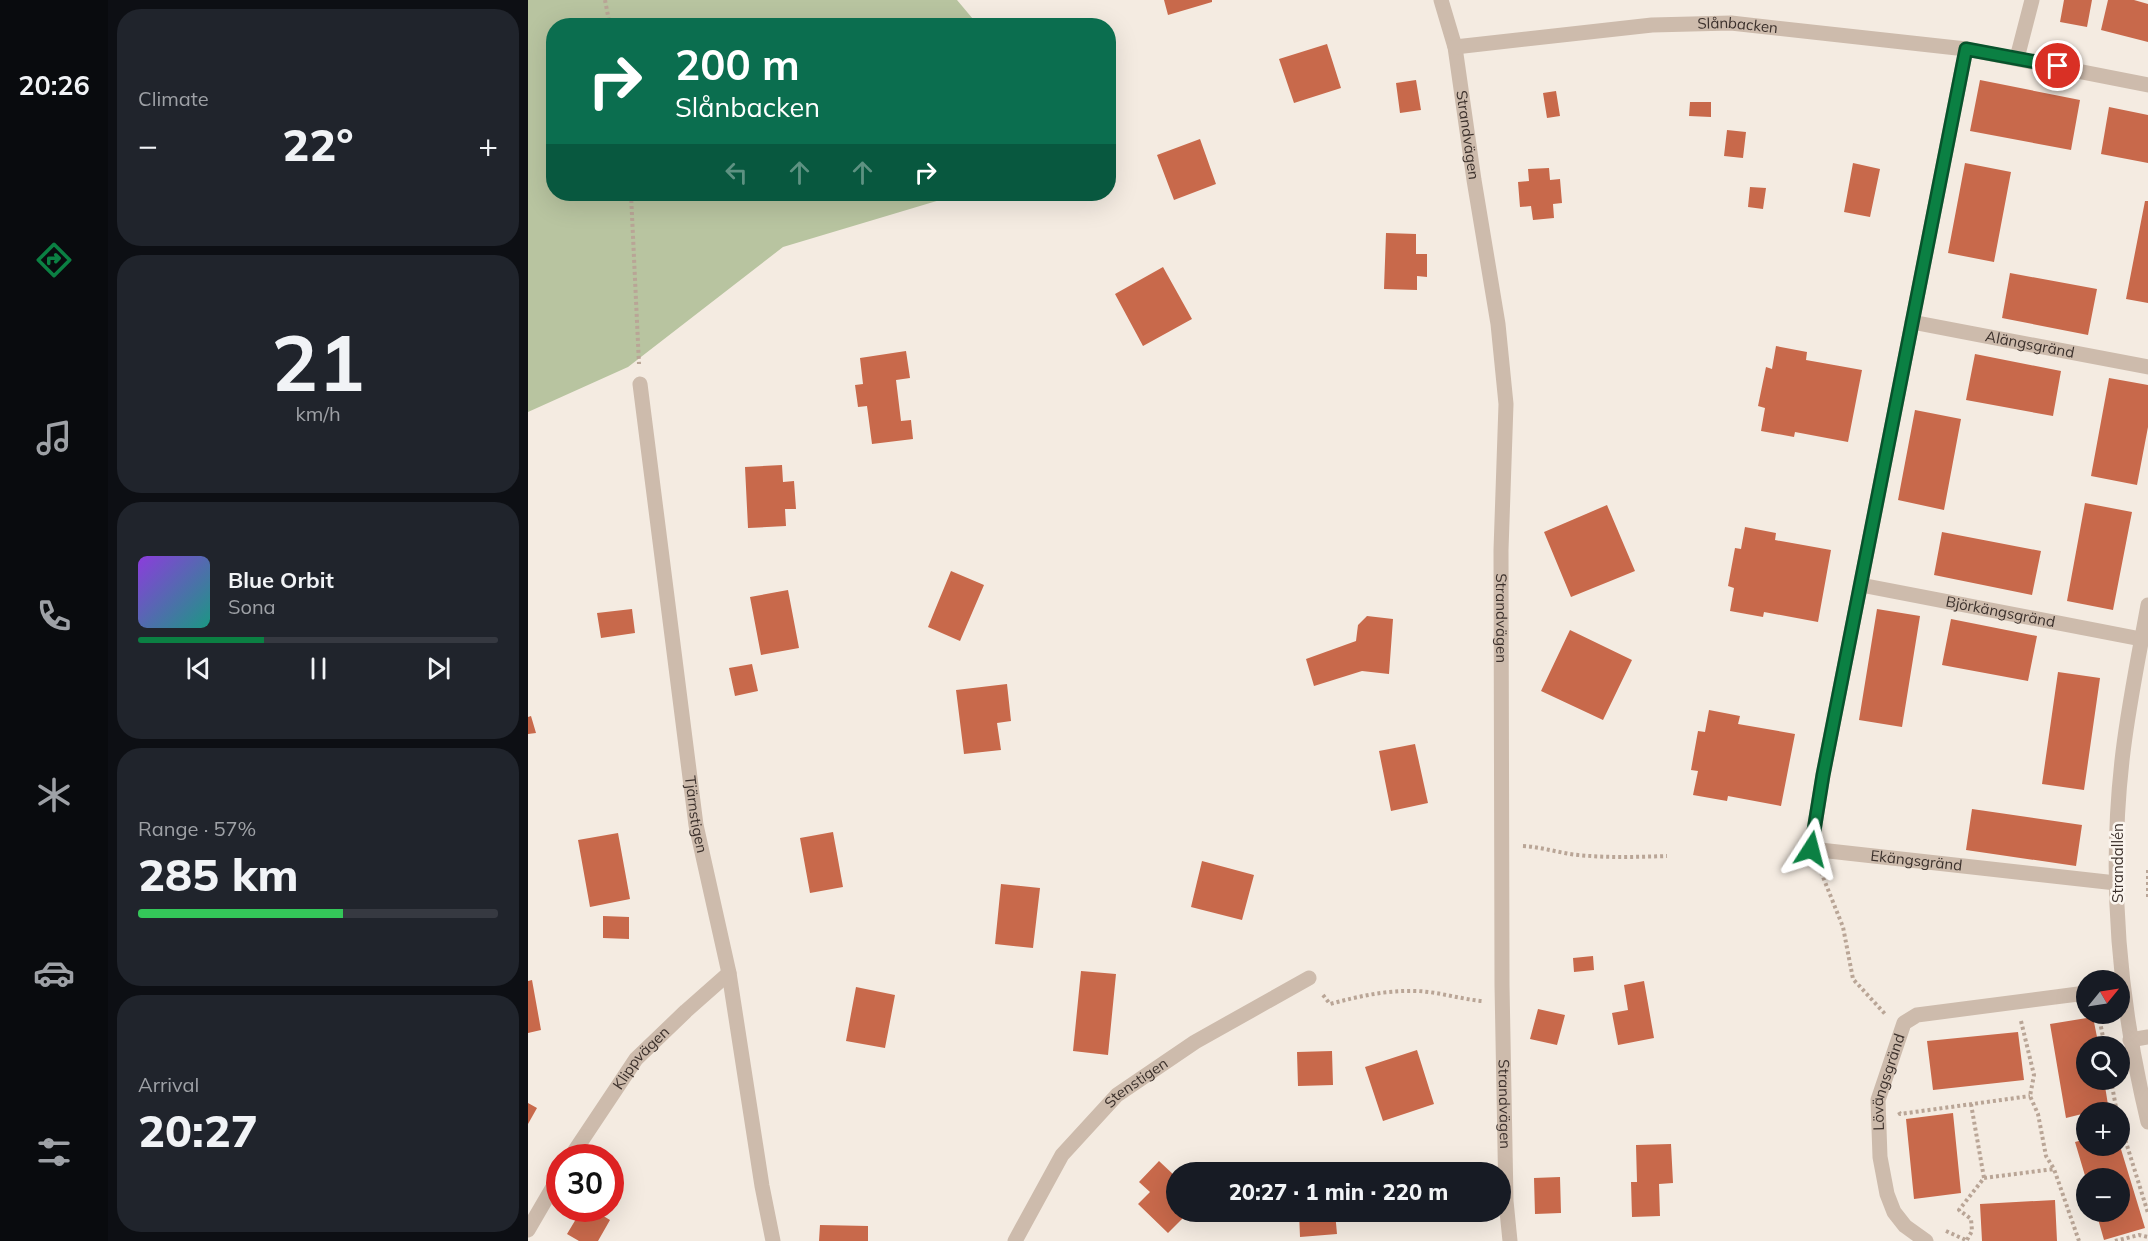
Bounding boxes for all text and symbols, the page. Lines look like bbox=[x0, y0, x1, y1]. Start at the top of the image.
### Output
street label: Slånbacken bbox=[1697, 13, 1779, 37]
text: 200 m bbox=[675, 38, 800, 91]
pin bbox=[2032, 40, 2083, 91]
icon: right bbox=[576, 42, 654, 120]
icon: arrive bbox=[2041, 49, 2074, 82]
text: 20:26 bbox=[18, 68, 90, 102]
text: Climate bbox=[138, 86, 209, 111]
street label: Strandvägen bbox=[1452, 89, 1484, 181]
text: Slånbacken bbox=[675, 90, 820, 124]
text: 22° bbox=[282, 116, 354, 172]
text: − bbox=[138, 124, 158, 165]
text: + bbox=[478, 124, 498, 165]
icon: left bbox=[720, 156, 753, 189]
icon: ahead bbox=[783, 156, 816, 189]
icon: ahead bbox=[846, 156, 879, 189]
icon: right bbox=[909, 156, 942, 189]
icon: directions bbox=[33, 239, 75, 281]
text: 21 bbox=[271, 313, 365, 411]
street label: Alängsgränd bbox=[1984, 326, 2076, 362]
text: km/h bbox=[295, 401, 341, 426]
icon: music bbox=[33, 417, 75, 459]
text: Blue Orbit bbox=[228, 566, 334, 594]
street label: Strandvägen bbox=[1492, 573, 1511, 663]
street label: Björkängsgränd bbox=[1944, 592, 2057, 631]
text: Sona bbox=[228, 594, 276, 619]
icon: phone bbox=[33, 595, 75, 637]
icon: previous bbox=[182, 652, 215, 685]
icon: pause bbox=[302, 652, 335, 685]
icon: next bbox=[422, 652, 455, 685]
icon: climate bbox=[33, 774, 75, 816]
street label: Tjärnstigen bbox=[681, 775, 712, 855]
text: Range · 57% bbox=[138, 816, 256, 841]
position arrow bbox=[1779, 817, 1843, 881]
street label: Strandallén bbox=[2108, 823, 2127, 903]
text: 285 km bbox=[138, 846, 299, 902]
street label: Ekängsgränd bbox=[1870, 846, 1963, 875]
icon: car bbox=[33, 952, 75, 994]
north arrow bbox=[2076, 970, 2130, 1024]
map controls bbox=[2076, 970, 2130, 1222]
street label: Klippvägen bbox=[608, 1022, 673, 1093]
street label: Lövängsgränd bbox=[1868, 1031, 1909, 1131]
button: search bbox=[2076, 1036, 2130, 1090]
street label: Stenstigen bbox=[1100, 1053, 1171, 1112]
street label: Strandvägen bbox=[1494, 1059, 1515, 1149]
text: Arrival bbox=[138, 1072, 199, 1097]
text: 20:27 bbox=[138, 1102, 258, 1158]
button: + bbox=[2076, 1102, 2130, 1156]
icon: filters bbox=[33, 1131, 75, 1173]
speed limit sign: 30 bbox=[546, 1144, 624, 1222]
button: − bbox=[2076, 1168, 2130, 1222]
text: 20:27 · 1 min · 220 m bbox=[1229, 1178, 1448, 1206]

